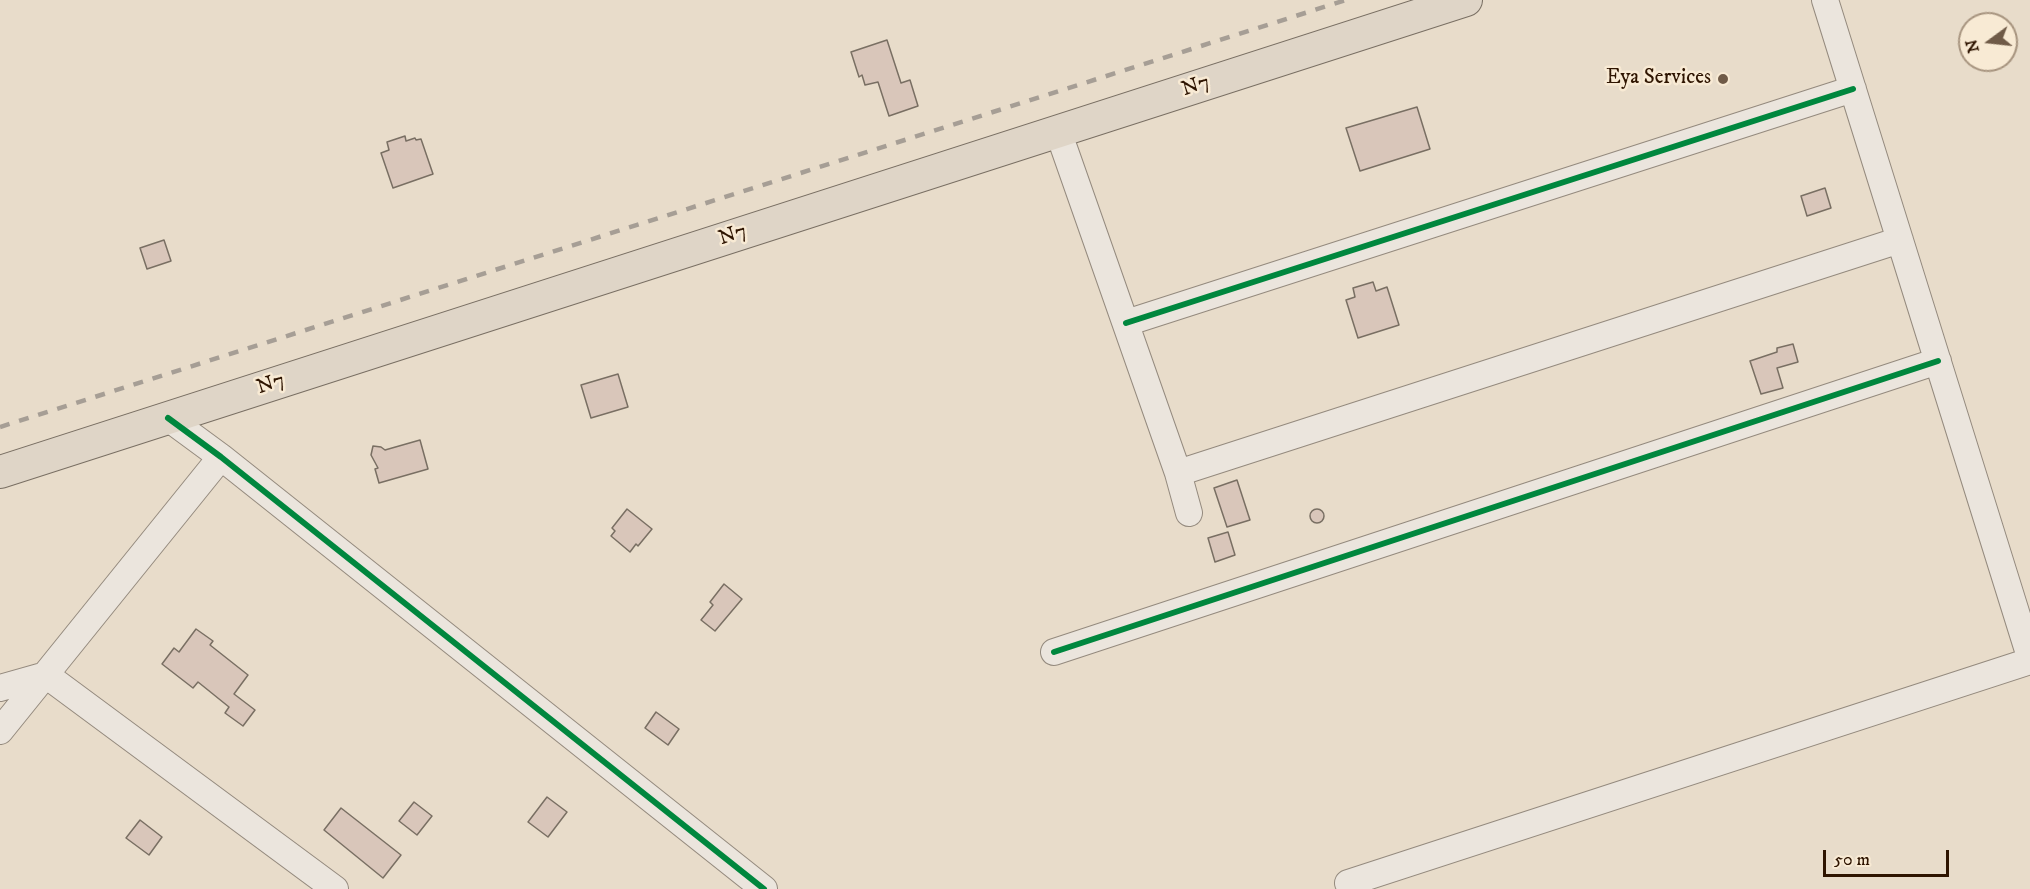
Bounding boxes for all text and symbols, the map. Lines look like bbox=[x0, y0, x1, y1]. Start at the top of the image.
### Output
north arrow bbox=[1958, 12, 2018, 72]
text: N bbox=[1961, 37, 1984, 55]
place label: Eya Services bbox=[1606, 66, 1711, 92]
street label: N7 bbox=[1179, 71, 1213, 103]
marker: Eya Services bbox=[1716, 72, 1730, 86]
street label: N7 bbox=[716, 220, 750, 252]
street label: N7 bbox=[254, 369, 288, 401]
scale bar bbox=[1826, 838, 1952, 876]
text: 50 m bbox=[1834, 849, 1870, 871]

